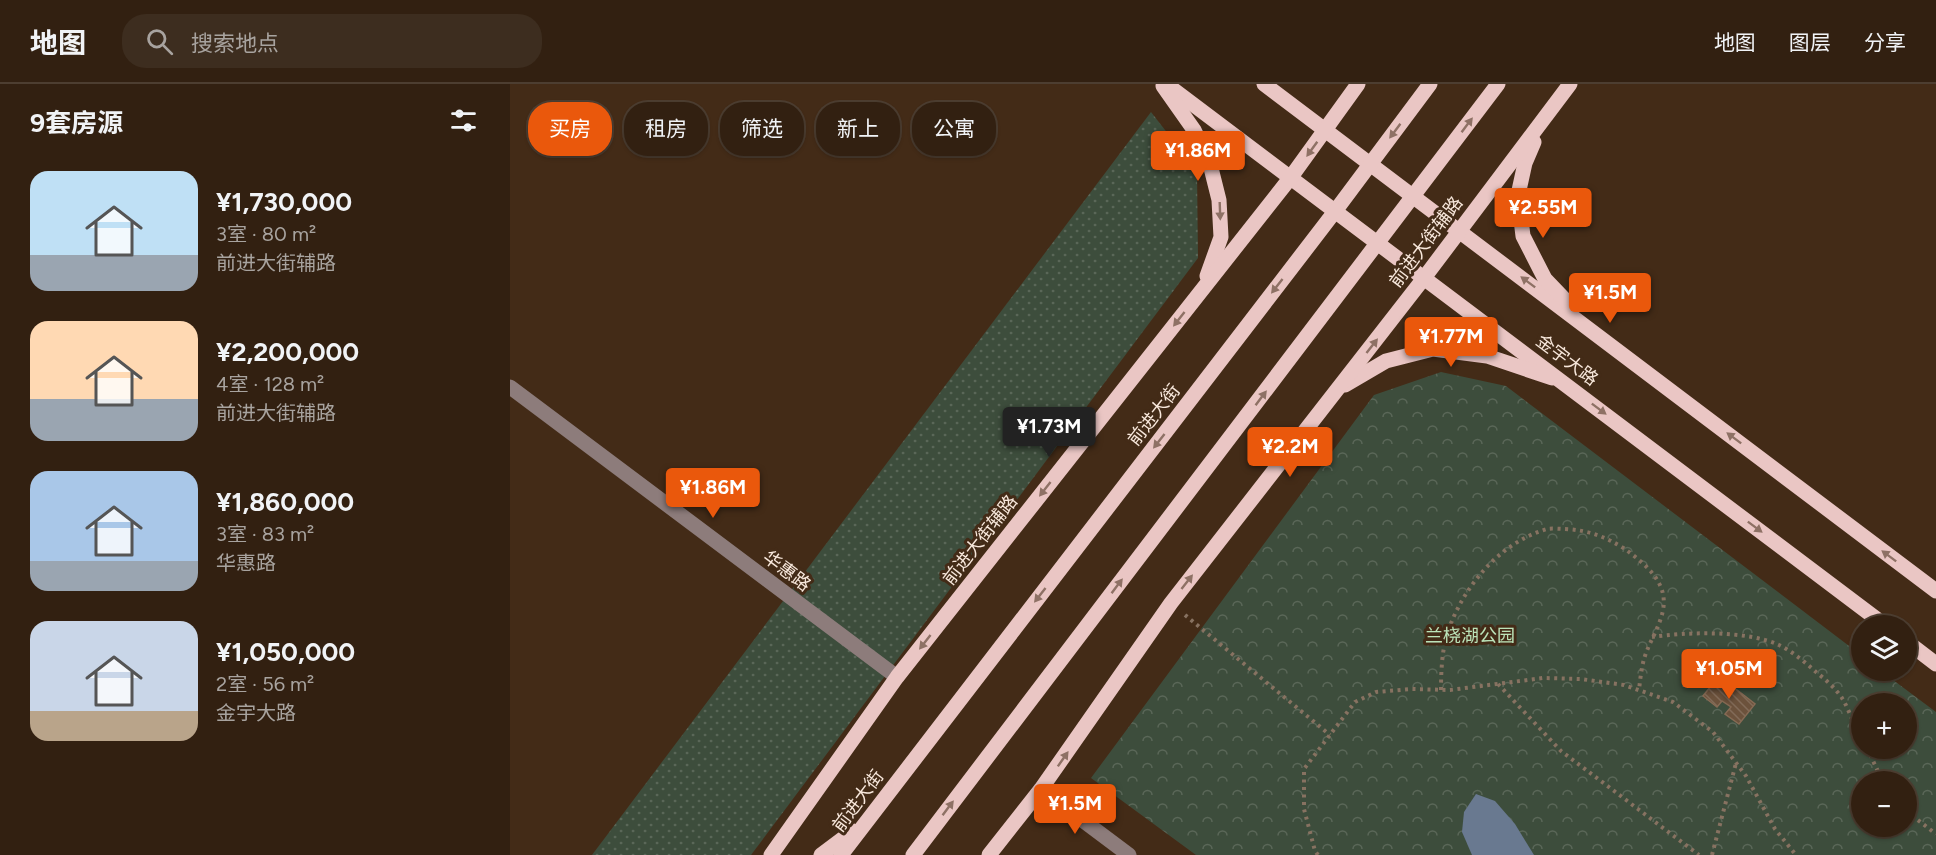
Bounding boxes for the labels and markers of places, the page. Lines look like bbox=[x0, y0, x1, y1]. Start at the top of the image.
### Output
pin: ¥1.86M bbox=[1149, 131, 1247, 182]
pin: ¥2.55M bbox=[1494, 188, 1592, 239]
pin: ¥1.5M bbox=[1568, 273, 1652, 324]
pin: ¥1.77M bbox=[1402, 317, 1500, 368]
pin: ¥1.73M bbox=[1000, 407, 1098, 458]
pin: ¥2.2M bbox=[1248, 427, 1332, 478]
pin: ¥1.86M bbox=[664, 468, 762, 519]
pin: ¥1.05M bbox=[1680, 649, 1778, 700]
pin: ¥1.5M bbox=[1033, 784, 1117, 835]

